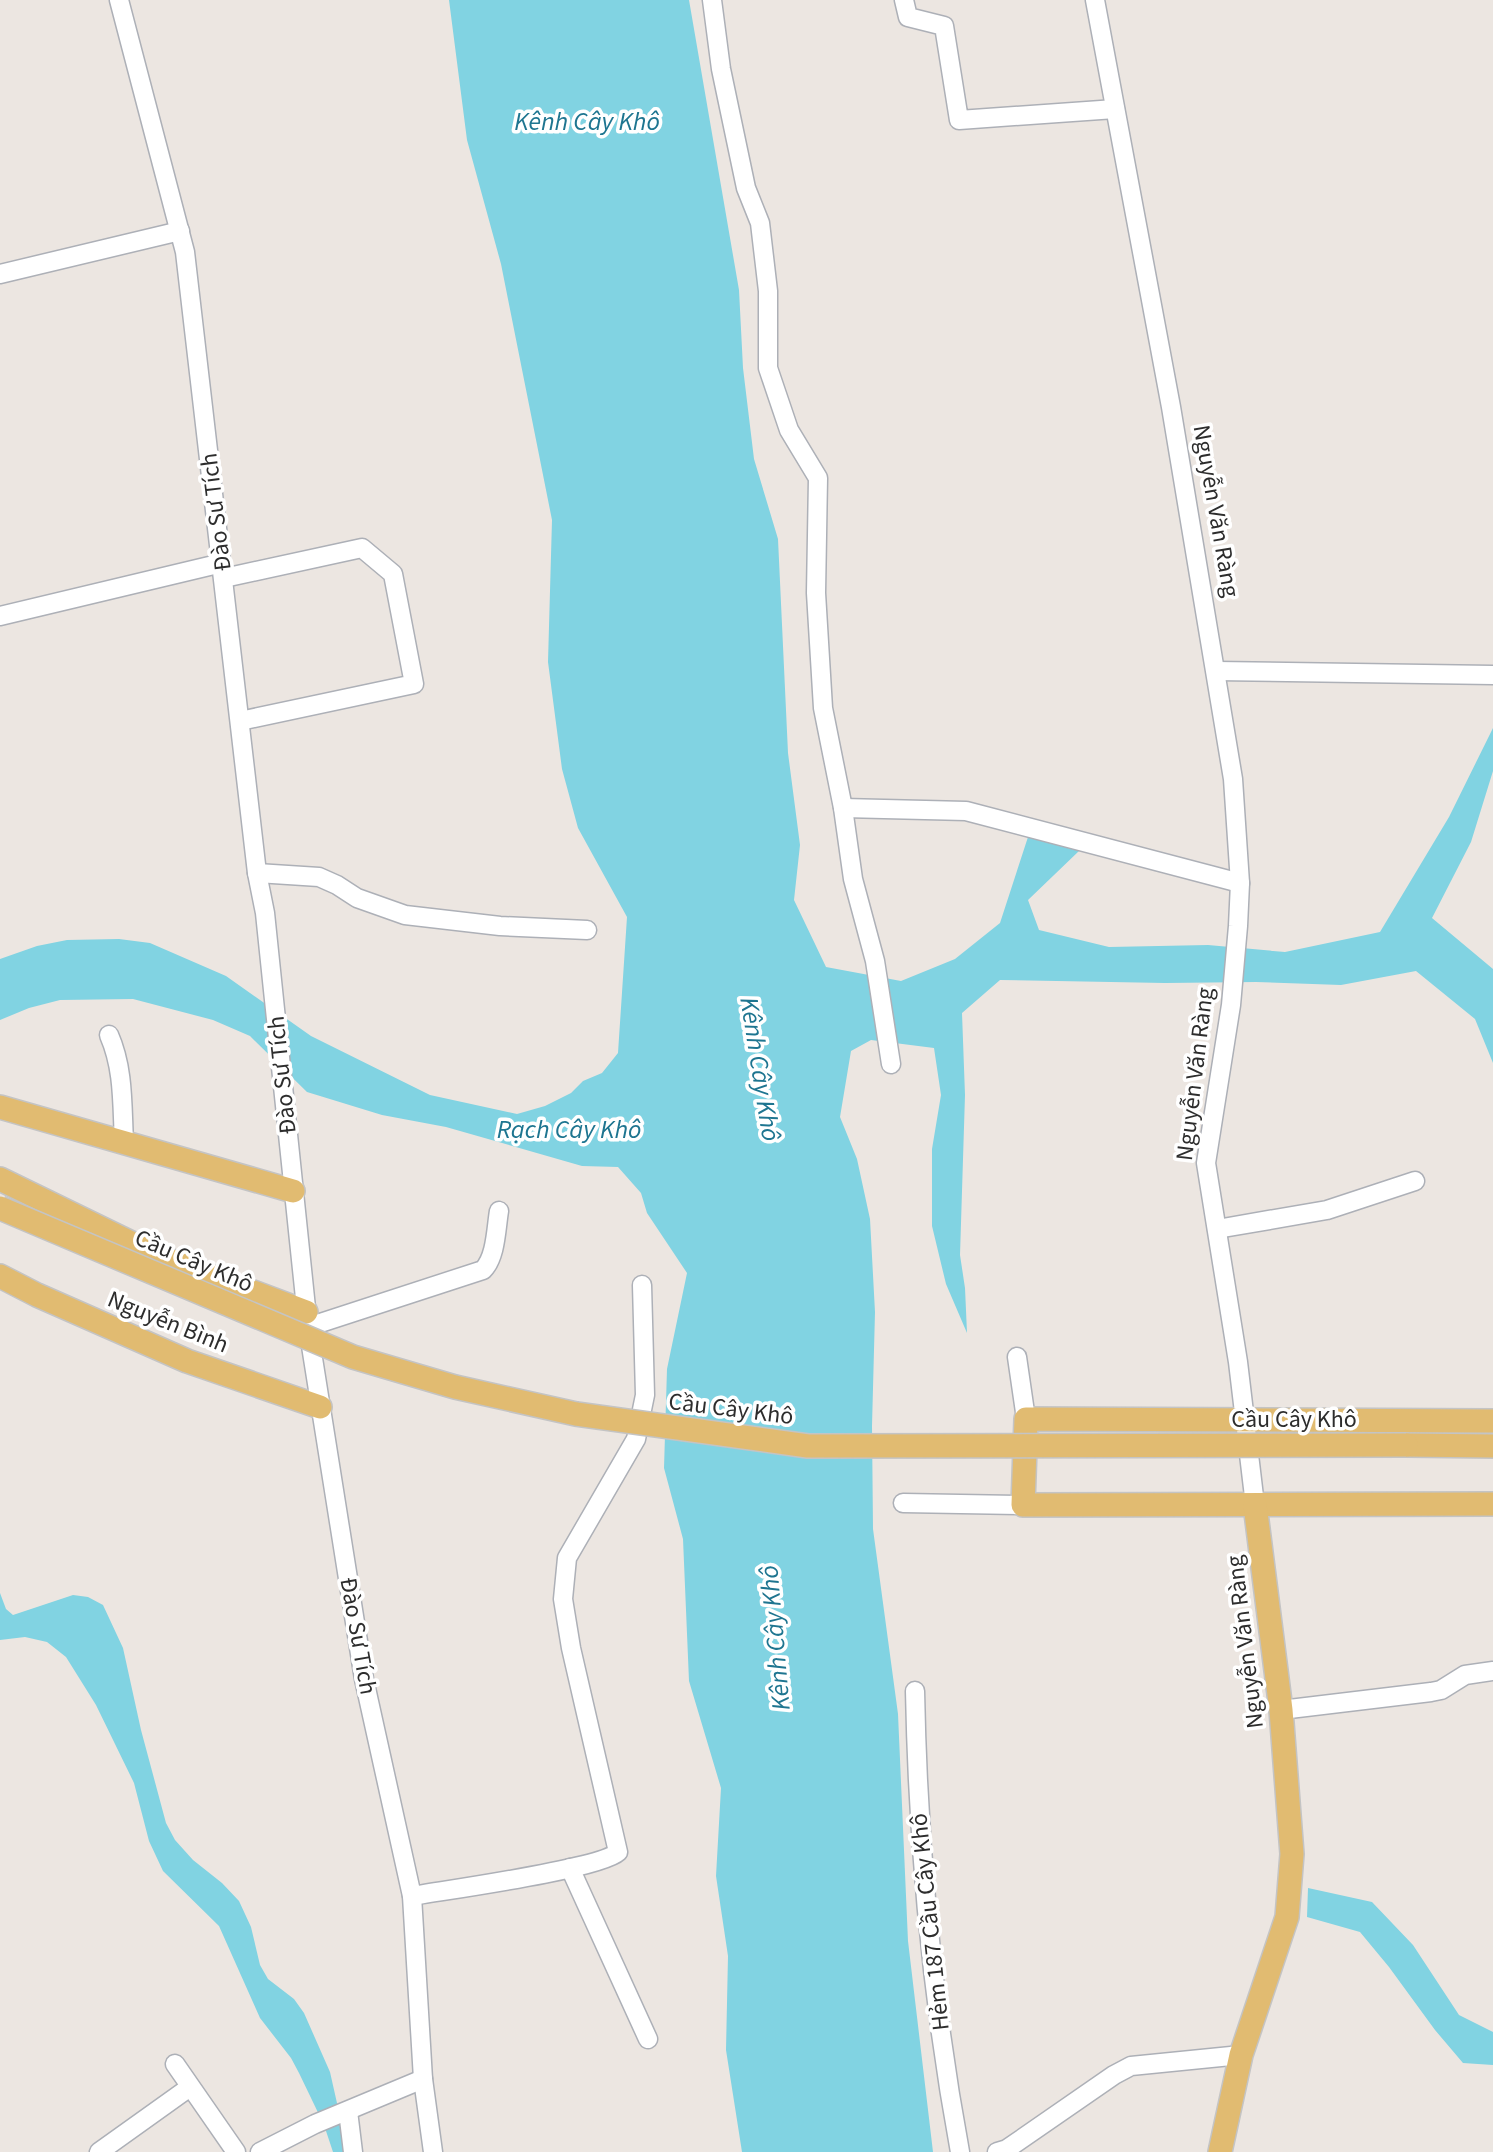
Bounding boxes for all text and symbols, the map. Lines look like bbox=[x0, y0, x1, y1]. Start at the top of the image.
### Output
water label: Kênh Cây Khô bbox=[514, 103, 660, 140]
street label: Nguyễn Văn Ràng bbox=[1184, 422, 1248, 600]
street label: Đào Sư Tích bbox=[191, 451, 241, 573]
street label: Nguyễn Văn Ràng bbox=[1167, 985, 1223, 1163]
water label: Kênh Cây Khô bbox=[730, 994, 790, 1144]
street label: Đào Sư Tích bbox=[258, 1014, 306, 1136]
water label: Rạch Cây Khô bbox=[497, 1111, 641, 1148]
street label: Cầu Cây Khô bbox=[129, 1220, 259, 1302]
street label: Nguyễn Bình bbox=[102, 1282, 234, 1362]
street label: Cầu Cây Khô bbox=[667, 1384, 795, 1434]
street label: Cầu Cây Khô bbox=[1231, 1402, 1357, 1437]
street label: Nguyễn Văn Ràng bbox=[1217, 1553, 1273, 1731]
water label: Kênh Cây Khô bbox=[750, 1564, 800, 1712]
street label: Đào Sư Tích bbox=[330, 1575, 386, 1697]
street label: Hẻm 187 Cầu Cây Khô bbox=[901, 1812, 959, 2032]

